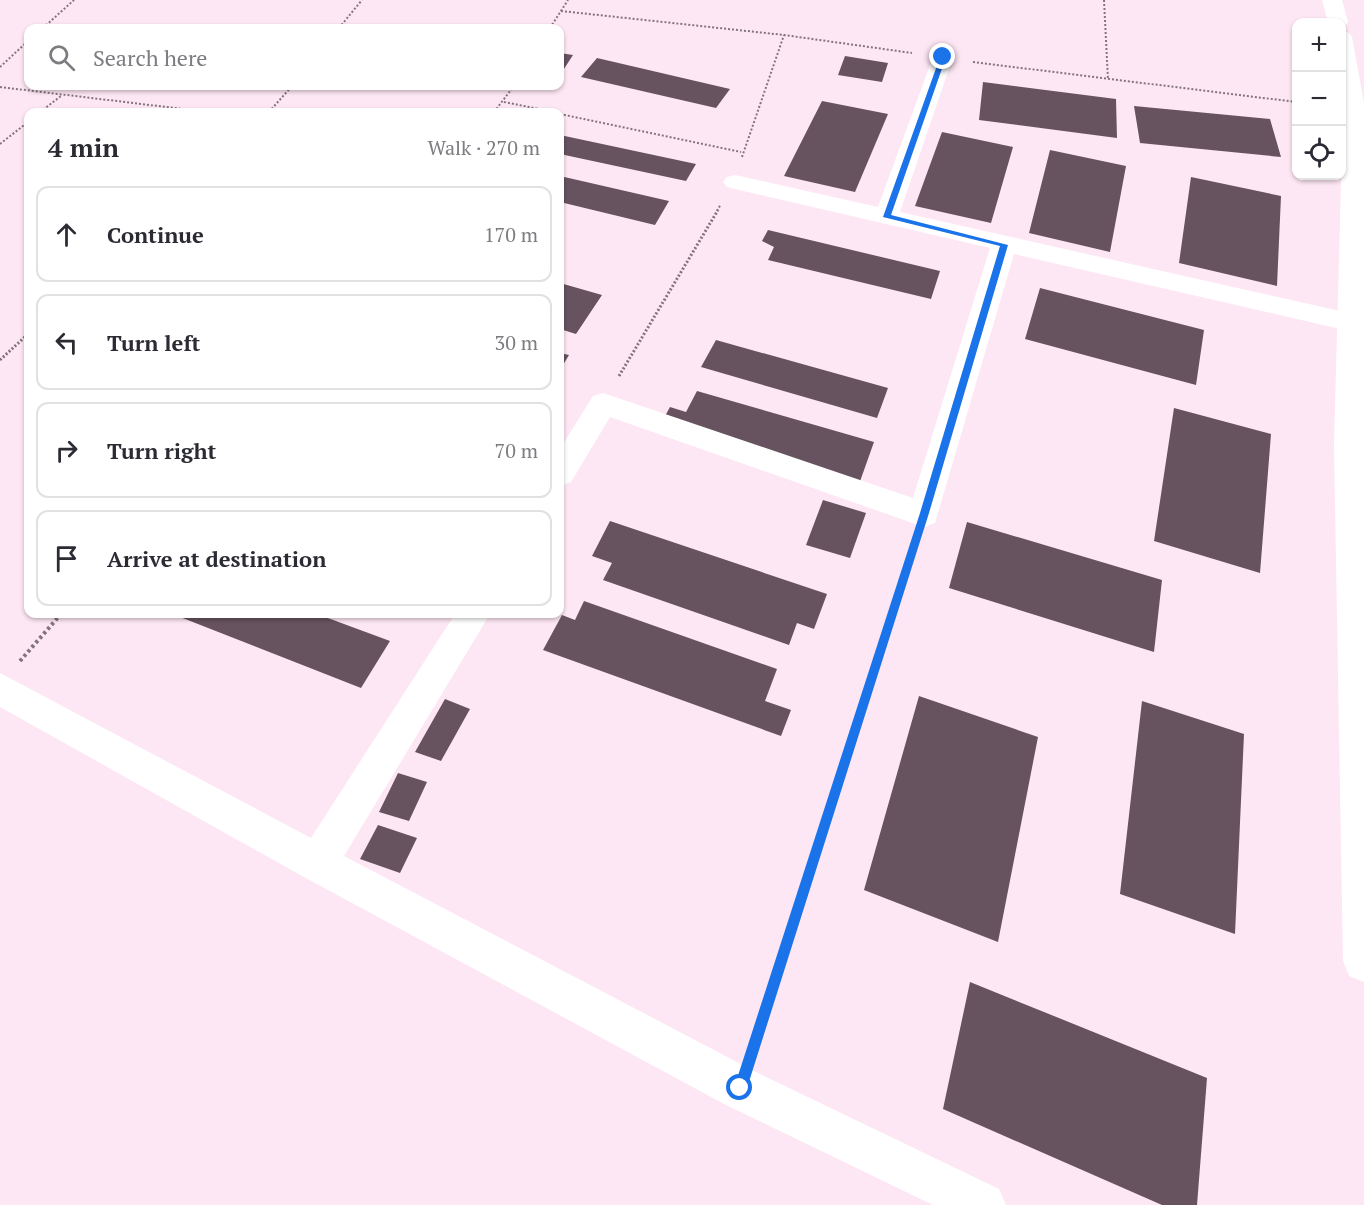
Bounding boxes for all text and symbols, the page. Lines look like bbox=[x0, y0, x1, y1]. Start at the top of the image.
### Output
map controls bbox=[1292, 18, 1346, 180]
button: + bbox=[1292, 18, 1346, 72]
search box bbox=[24, 24, 564, 90]
icon: search bbox=[45, 41, 78, 74]
text: Search here bbox=[93, 43, 207, 72]
route end bbox=[929, 43, 955, 69]
button: − bbox=[1292, 72, 1346, 126]
button: locate bbox=[1292, 126, 1346, 180]
text: 4 min bbox=[48, 130, 119, 164]
text: Walk · 270 m bbox=[428, 134, 540, 161]
icon: ahead bbox=[50, 218, 83, 251]
text: Continue bbox=[107, 220, 204, 249]
text: 170 m bbox=[484, 221, 538, 248]
icon: left bbox=[50, 326, 83, 359]
text: Turn left bbox=[107, 328, 200, 357]
text: 30 m bbox=[495, 329, 538, 356]
icon: right bbox=[50, 434, 83, 467]
text: Turn right bbox=[107, 436, 216, 465]
text: 70 m bbox=[495, 437, 538, 464]
icon: arrive bbox=[50, 542, 83, 575]
text: Arrive at destination bbox=[107, 544, 326, 573]
route start bbox=[726, 1074, 752, 1100]

